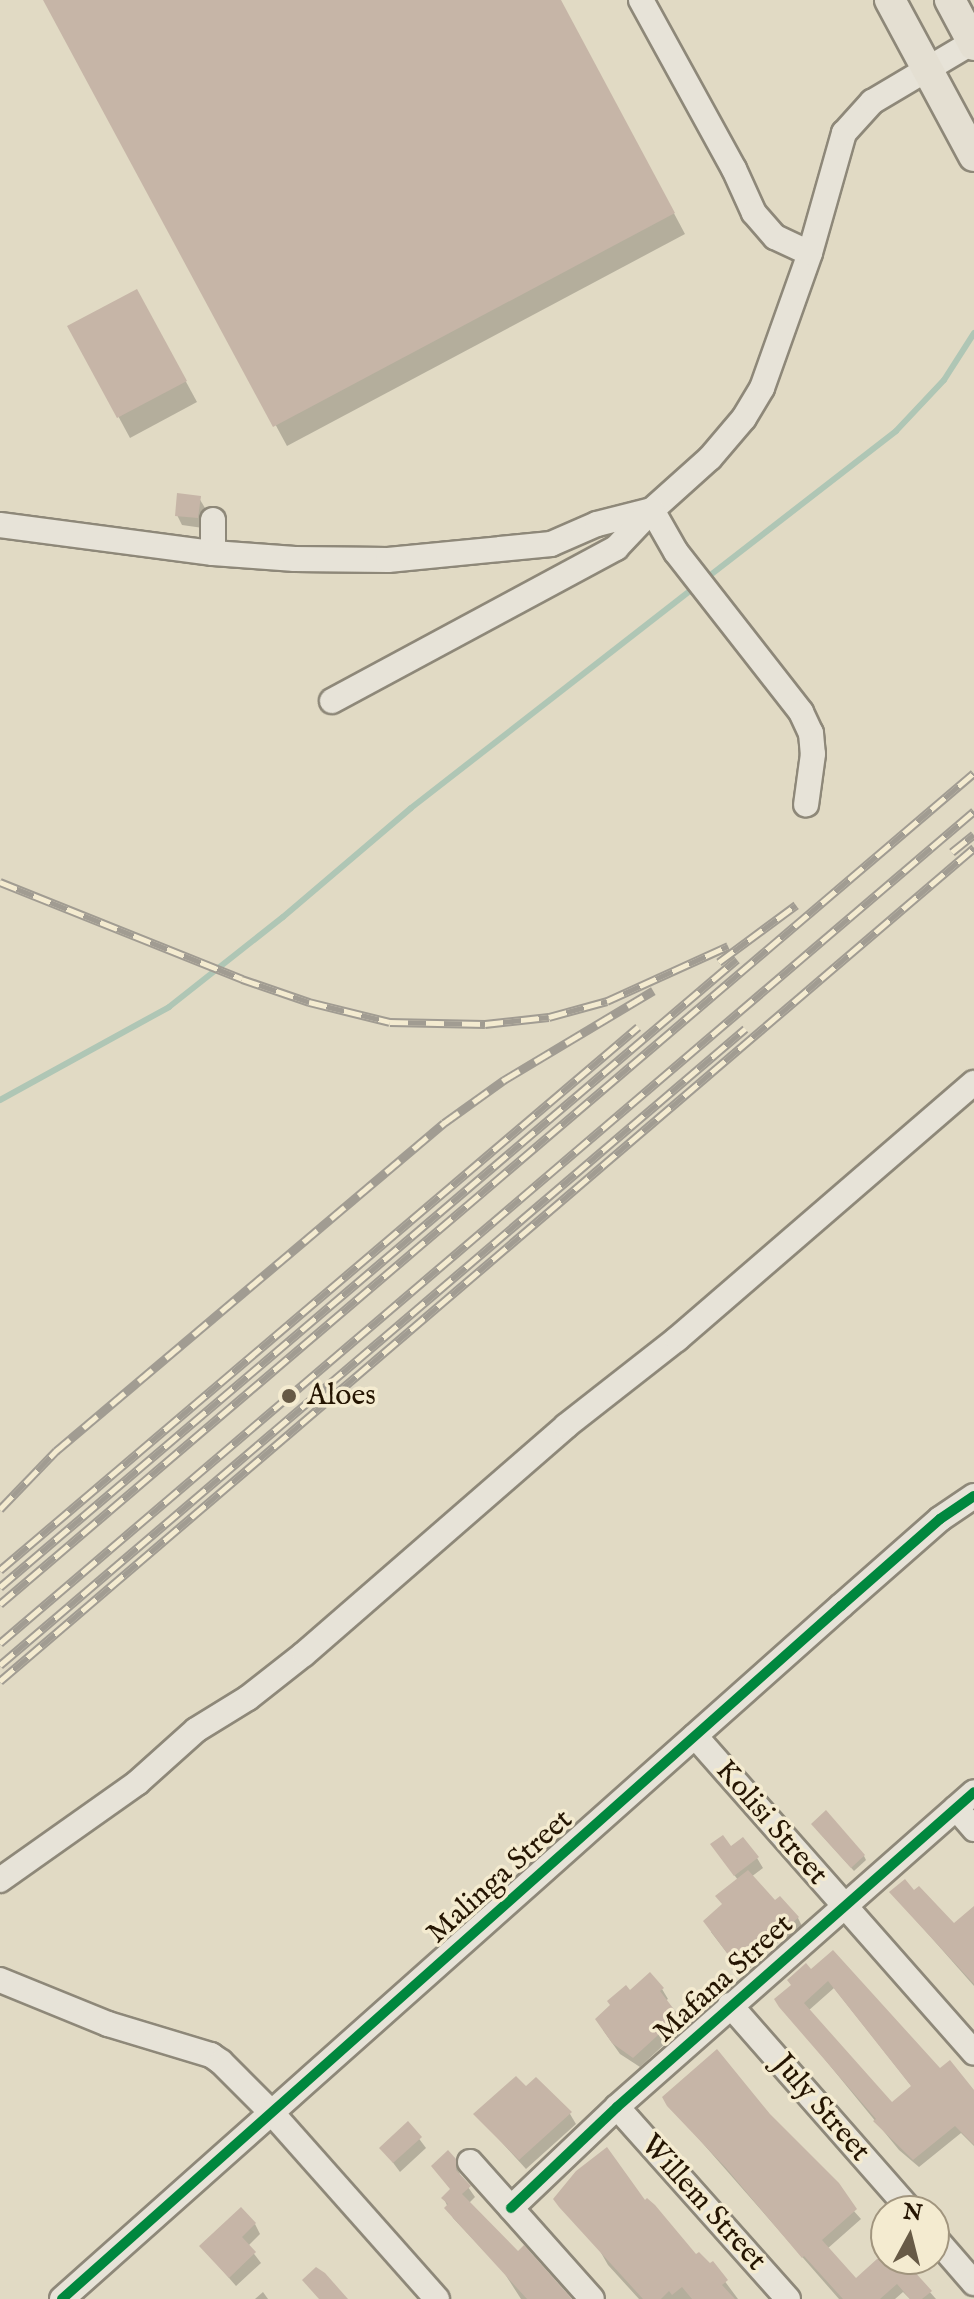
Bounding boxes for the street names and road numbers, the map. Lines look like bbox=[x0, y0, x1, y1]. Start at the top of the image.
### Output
street label: Kolisi Street bbox=[707, 1753, 835, 1893]
street label: Malinga Street bbox=[420, 1802, 580, 1952]
street label: Mafana Street bbox=[647, 1907, 801, 2051]
street label: July Street bbox=[765, 2047, 877, 2169]
street label: Willem Street bbox=[632, 2127, 774, 2279]

